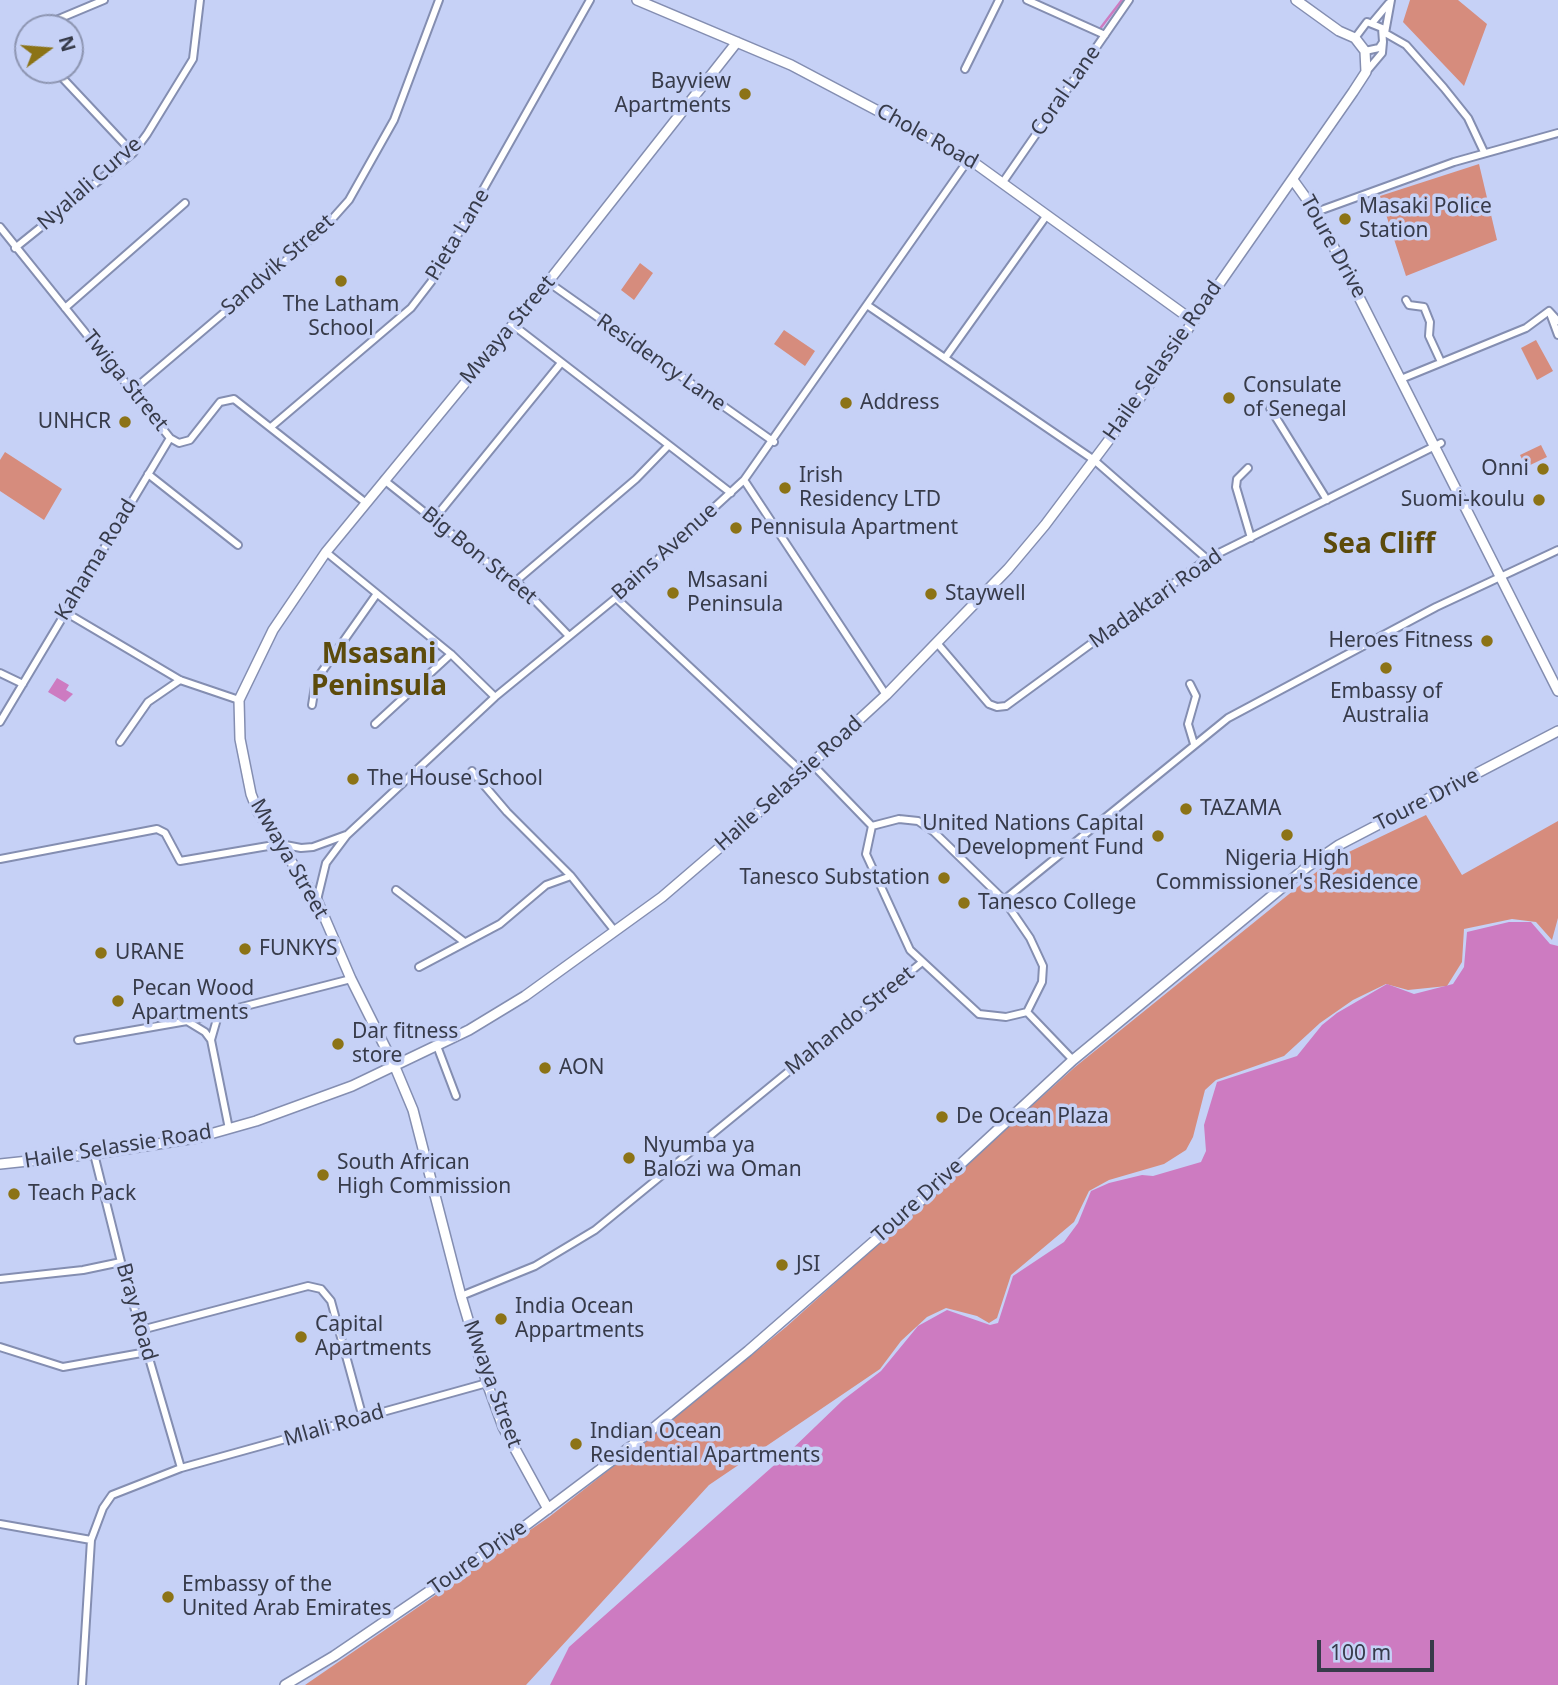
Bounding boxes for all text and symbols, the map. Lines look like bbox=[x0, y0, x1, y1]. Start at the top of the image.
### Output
north arrow bbox=[14, 14, 84, 84]
text: N bbox=[53, 33, 82, 55]
street label: Coral Lane bbox=[1026, 41, 1106, 141]
place label: Bayview Apartments bbox=[615, 69, 731, 119]
marker: Bayview Apartments bbox=[737, 86, 753, 102]
street label: Chole Road bbox=[872, 99, 982, 175]
street label: Nyalali Curve bbox=[33, 132, 147, 236]
street label: Pieta Lane bbox=[421, 185, 495, 285]
street label: Toure Drive bbox=[1294, 191, 1372, 303]
place label: Masaki Police Station bbox=[1359, 194, 1492, 244]
street label: Sandvik Street bbox=[217, 209, 339, 321]
marker: Masaki Police Station bbox=[1337, 211, 1353, 227]
street label: Mwaya Street bbox=[455, 271, 561, 389]
marker: The Latham School bbox=[333, 273, 349, 289]
street label: Haile Selassie Road bbox=[1098, 276, 1228, 446]
place label: The Latham School bbox=[283, 292, 399, 342]
street label: Residency Lane bbox=[592, 309, 730, 417]
street label: Twiga Street bbox=[77, 326, 173, 436]
place label: Consulate of Senegal bbox=[1243, 373, 1347, 423]
place label: Address bbox=[860, 390, 939, 416]
marker: Consulate of Senegal bbox=[1221, 390, 1237, 406]
marker: Address bbox=[838, 395, 854, 411]
place label: UNHCR bbox=[38, 409, 111, 435]
marker: UNHCR bbox=[117, 414, 133, 430]
place label: Onni bbox=[1481, 456, 1529, 482]
marker: Onni bbox=[1535, 461, 1551, 477]
place label: Irish Residency LTD bbox=[799, 463, 941, 513]
marker: Irish Residency LTD bbox=[777, 480, 793, 496]
place label: Suomi-koulu bbox=[1401, 487, 1525, 513]
marker: Suomi-koulu bbox=[1531, 492, 1547, 508]
street label: Kahama Road bbox=[50, 495, 142, 625]
street label: Bains Avenue bbox=[607, 498, 723, 606]
street label: Big Bon Street bbox=[416, 502, 542, 610]
place label: Pennisula Apartment bbox=[750, 515, 958, 541]
marker: Pennisula Apartment bbox=[728, 520, 744, 536]
district label: Sea Cliff bbox=[1323, 528, 1435, 562]
street label: Madaktari Road bbox=[1085, 544, 1227, 654]
place label: Msasani Peninsula bbox=[687, 568, 783, 618]
place label: Staywell bbox=[945, 581, 1026, 607]
marker: Msasani Peninsula bbox=[665, 585, 681, 601]
marker: Staywell bbox=[923, 586, 939, 602]
place label: Heroes Fitness bbox=[1328, 628, 1473, 654]
marker: Heroes Fitness bbox=[1479, 633, 1495, 649]
district label: Msasani Peninsula bbox=[311, 638, 447, 704]
marker: Embassy of Australia bbox=[1378, 660, 1394, 676]
place label: Embassy of Australia bbox=[1330, 679, 1442, 729]
street label: Haile Selassie Road bbox=[710, 711, 868, 857]
street label: Toure Drive bbox=[1371, 763, 1483, 837]
place label: The House School bbox=[367, 766, 543, 792]
marker: The House School bbox=[345, 771, 361, 787]
street label: Mwaya Street bbox=[245, 795, 333, 923]
place label: TAZAMA bbox=[1200, 796, 1282, 822]
marker: TAZAMA bbox=[1178, 801, 1194, 817]
place label: United Nations Capital Development Fund bbox=[922, 811, 1144, 861]
marker: Nigeria High Commissioner's Residence bbox=[1279, 827, 1295, 843]
marker: United Nations Capital Development Fund bbox=[1150, 828, 1166, 844]
place label: Nigeria High Commissioner's Residence bbox=[1156, 846, 1418, 896]
place label: Tanesco Substation bbox=[740, 865, 930, 891]
marker: Tanesco Substation bbox=[936, 870, 952, 886]
place label: Tanesco College bbox=[978, 890, 1136, 916]
marker: Tanesco College bbox=[956, 895, 972, 911]
place label: FUNKYS bbox=[259, 936, 338, 962]
place label: URANE bbox=[115, 940, 184, 966]
marker: FUNKYS bbox=[237, 941, 253, 957]
marker: URANE bbox=[93, 945, 109, 961]
street label: Mahando Street bbox=[781, 961, 919, 1081]
place label: Pecan Wood Apartments bbox=[132, 976, 254, 1026]
marker: Pecan Wood Apartments bbox=[110, 993, 126, 1009]
place label: Dar fitness store bbox=[352, 1019, 458, 1069]
marker: Dar fitness store bbox=[330, 1036, 346, 1052]
place label: AON bbox=[559, 1055, 604, 1081]
marker: AON bbox=[537, 1060, 553, 1076]
place label: De Ocean Plaza bbox=[956, 1104, 1109, 1130]
marker: De Ocean Plaza bbox=[934, 1109, 950, 1125]
street label: Haile Selassie Road bbox=[23, 1120, 213, 1174]
place label: Nyumba ya Balozi wa Oman bbox=[643, 1133, 802, 1183]
place label: South African High Commission bbox=[337, 1150, 511, 1200]
marker: Nyumba ya Balozi wa Oman bbox=[621, 1150, 637, 1166]
street label: Toure Drive bbox=[867, 1154, 969, 1248]
marker: South African High Commission bbox=[315, 1167, 331, 1183]
place label: Teach Pack bbox=[28, 1181, 136, 1207]
marker: Teach Pack bbox=[6, 1186, 22, 1202]
place label: JSI bbox=[796, 1252, 820, 1278]
marker: JSI bbox=[774, 1257, 790, 1273]
street label: Bray Road bbox=[110, 1260, 162, 1364]
place label: India Ocean Appartments bbox=[515, 1294, 644, 1344]
marker: India Ocean Appartments bbox=[493, 1311, 509, 1327]
place label: Capital Apartments bbox=[315, 1312, 431, 1362]
street label: Mwaya Street bbox=[457, 1317, 527, 1451]
marker: Capital Apartments bbox=[293, 1329, 309, 1345]
street label: Mlali Road bbox=[281, 1400, 387, 1452]
place label: Indian Ocean Residential Apartments bbox=[590, 1419, 820, 1469]
marker: Indian Ocean Residential Apartments bbox=[568, 1436, 584, 1452]
street label: Toure Drive bbox=[424, 1515, 532, 1601]
place label: Embassy of the United Arab Emirates bbox=[182, 1572, 392, 1622]
marker: Embassy of the United Arab Emirates bbox=[160, 1589, 176, 1605]
scale bar bbox=[1320, 1626, 1437, 1670]
text: 100 m bbox=[1330, 1638, 1391, 1666]

